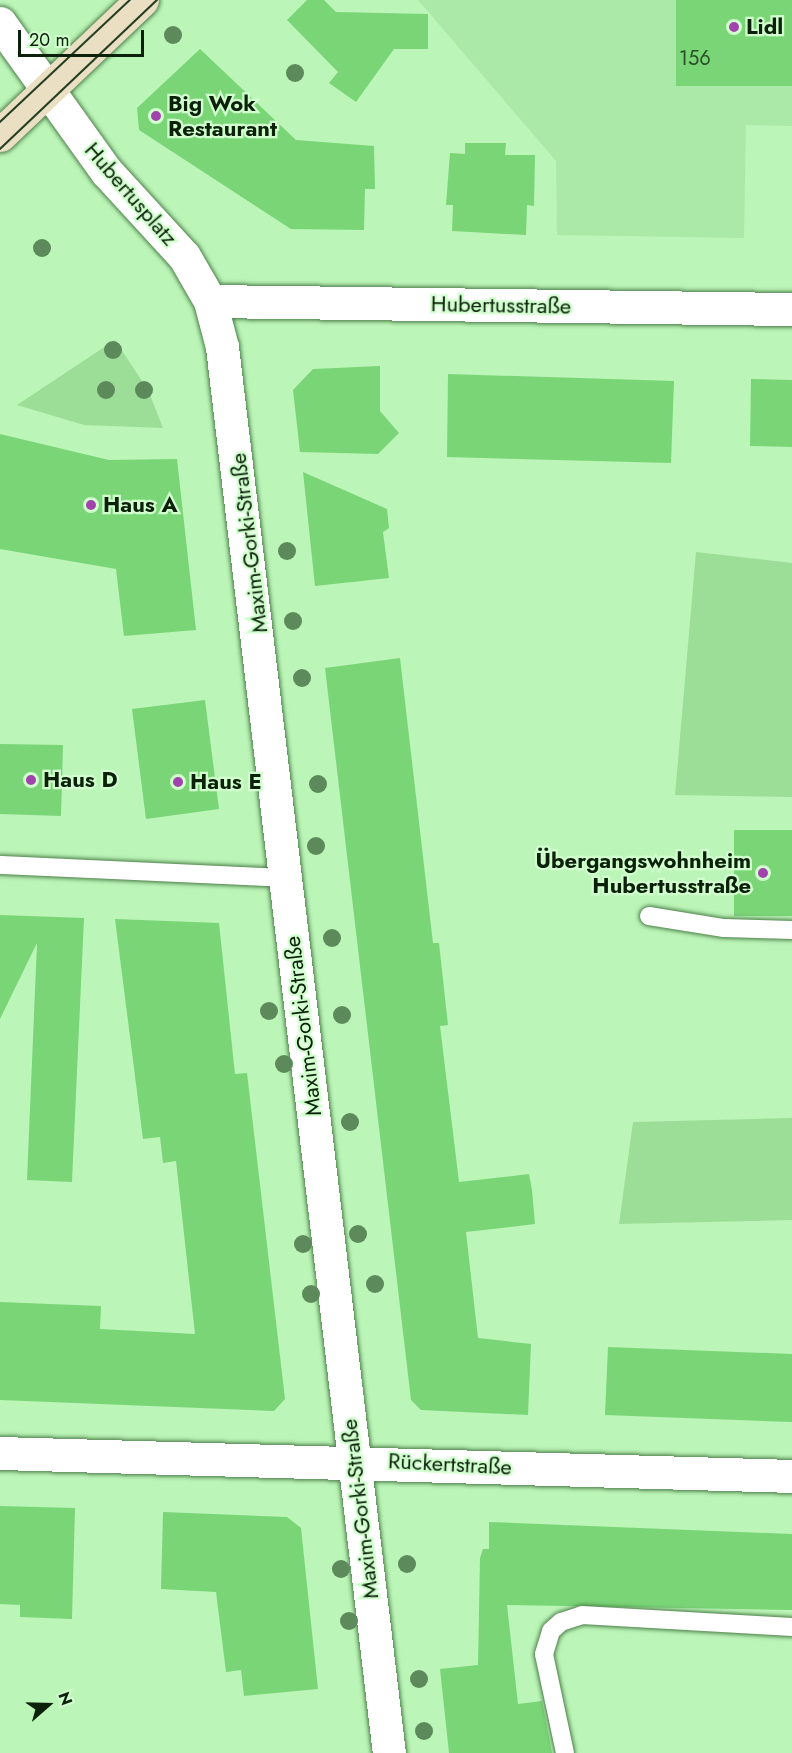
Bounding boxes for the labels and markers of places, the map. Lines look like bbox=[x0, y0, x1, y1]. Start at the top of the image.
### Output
place label: Lidl bbox=[746, 14, 783, 40]
marker: Lidl bbox=[727, 20, 741, 34]
place label: Big Wok Restaurant bbox=[168, 90, 277, 142]
marker: Big Wok Restaurant bbox=[149, 109, 163, 123]
place label: Haus A bbox=[103, 492, 178, 518]
marker: Haus A bbox=[84, 498, 98, 512]
place label: Haus D bbox=[43, 767, 118, 793]
place label: Haus E bbox=[190, 769, 262, 795]
marker: Haus D bbox=[24, 773, 38, 787]
marker: Haus E bbox=[171, 775, 185, 789]
place label: Übergangswohnheim Hubertusstraße bbox=[536, 847, 751, 898]
marker: Übergangswohnheim Hubertusstraße bbox=[756, 866, 770, 880]

